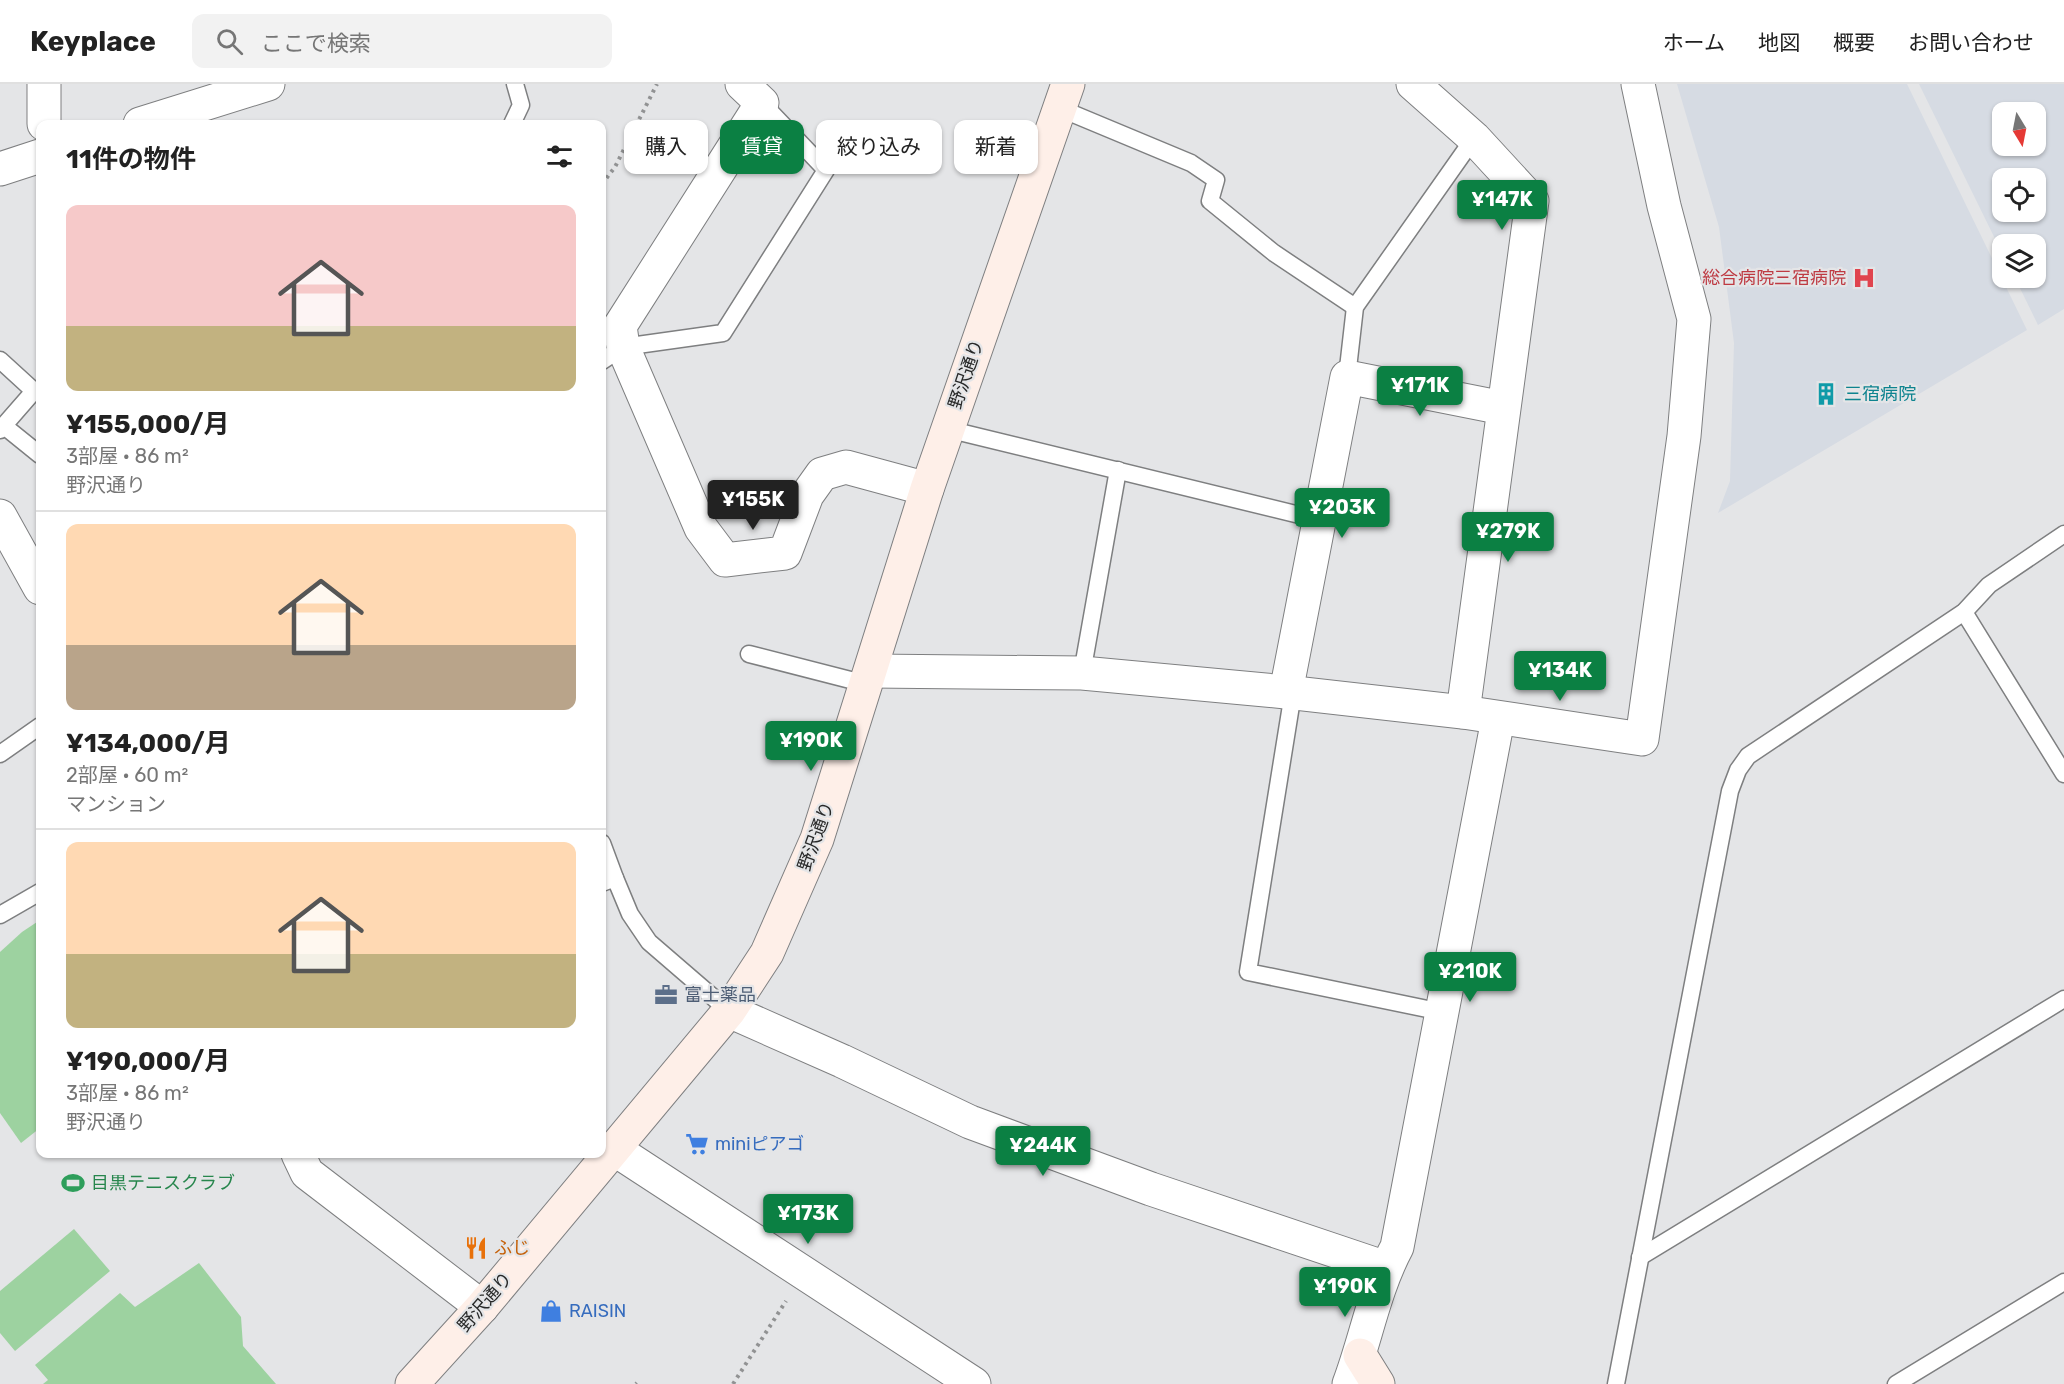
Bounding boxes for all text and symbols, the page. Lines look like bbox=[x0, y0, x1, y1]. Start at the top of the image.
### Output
search box bbox=[192, 14, 612, 68]
text: Keyplace bbox=[30, 25, 156, 58]
icon: search bbox=[213, 25, 246, 58]
text: ここで検索 bbox=[261, 30, 371, 57]
text: ホーム bbox=[1663, 30, 1725, 55]
text: 地図 bbox=[1758, 30, 1800, 55]
text: 概要 bbox=[1833, 30, 1875, 55]
text: お問い合わせ bbox=[1908, 30, 2034, 55]
north arrow bbox=[1992, 102, 2046, 156]
map controls bbox=[1992, 102, 2046, 288]
chip: 購入 bbox=[624, 120, 708, 174]
chip: 賃貸 bbox=[720, 120, 804, 174]
chip: 絞り込み bbox=[816, 120, 942, 174]
chip: 新着 bbox=[954, 120, 1038, 174]
icon: filters bbox=[543, 140, 576, 173]
text: 11件の物件 bbox=[66, 144, 196, 175]
button: locate bbox=[1992, 168, 2046, 222]
pin: ¥147K bbox=[1460, 180, 1544, 231]
text: ¥147K bbox=[1471, 187, 1533, 211]
button: layers bbox=[1992, 234, 2046, 288]
icon: home bbox=[267, 244, 375, 352]
hospital icon: 総合病院三宿病院 bbox=[1851, 265, 1877, 291]
place label: 総合病院三宿病院 bbox=[1702, 267, 1846, 289]
street label: 野沢通り bbox=[944, 336, 988, 412]
pin: ¥171K bbox=[1378, 366, 1462, 417]
text: ¥171K bbox=[1391, 373, 1449, 397]
building icon: 三宿病院 bbox=[1813, 381, 1839, 407]
place label: 三宿病院 bbox=[1844, 383, 1916, 405]
text: ¥155,000/月 bbox=[66, 409, 230, 440]
text: 3部屋 · 86 m² bbox=[66, 444, 189, 468]
text: 野沢通り bbox=[66, 473, 146, 497]
pin: ¥155K bbox=[711, 480, 795, 531]
text: ¥155K bbox=[722, 487, 784, 511]
pin: ¥203K bbox=[1300, 488, 1384, 539]
text: ¥203K bbox=[1309, 495, 1375, 519]
pin: ¥279K bbox=[1466, 512, 1550, 563]
text: ¥279K bbox=[1476, 519, 1540, 543]
icon: home bbox=[267, 563, 375, 671]
pin: ¥134K bbox=[1518, 651, 1602, 702]
text: ¥134K bbox=[1528, 658, 1592, 682]
pin: ¥190K bbox=[769, 721, 853, 772]
text: ¥134,000/月 bbox=[66, 728, 231, 759]
text: ¥190K bbox=[779, 728, 843, 752]
text: 2部屋 · 60 m² bbox=[66, 763, 188, 787]
text: マンション bbox=[66, 792, 166, 816]
street label: 野沢通り bbox=[793, 798, 839, 874]
icon: home bbox=[267, 881, 375, 989]
pin: ¥210K bbox=[1428, 952, 1512, 1003]
text: ¥210K bbox=[1438, 959, 1502, 983]
office icon: 富士薬品 bbox=[653, 982, 679, 1008]
place label: 富士薬品 bbox=[684, 984, 756, 1006]
text: ¥190,000/月 bbox=[66, 1046, 230, 1077]
text: 3部屋 · 86 m² bbox=[66, 1081, 189, 1105]
text: 野沢通り bbox=[66, 1110, 146, 1134]
pin: ¥244K bbox=[1001, 1126, 1085, 1177]
supermarket icon: miniピアゴ bbox=[684, 1131, 710, 1157]
place label: miniピアゴ bbox=[715, 1133, 805, 1155]
text: ¥244K bbox=[1009, 1133, 1077, 1157]
sports icon: 目黒テニスクラブ bbox=[60, 1170, 86, 1196]
place label: 目黒テニスクラブ bbox=[91, 1172, 235, 1194]
pin: ¥173K bbox=[766, 1194, 850, 1245]
text: ¥173K bbox=[777, 1201, 839, 1225]
restaurant icon: ふじ bbox=[463, 1235, 489, 1261]
place label: ふじ bbox=[494, 1237, 530, 1259]
pin: ¥190K bbox=[1303, 1267, 1387, 1318]
street label: 野沢通り bbox=[453, 1268, 517, 1336]
text: ¥190K bbox=[1313, 1274, 1377, 1298]
shop icon: RAISIN bbox=[538, 1298, 564, 1324]
place label: RAISIN bbox=[569, 1300, 626, 1322]

